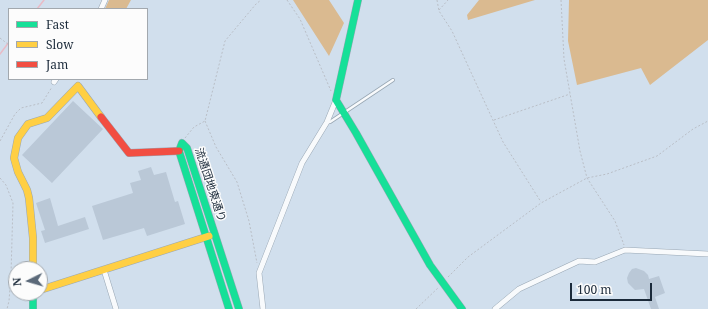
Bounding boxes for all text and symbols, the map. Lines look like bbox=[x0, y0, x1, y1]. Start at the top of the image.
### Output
legend bbox=[8, 8, 148, 80]
text: Fast bbox=[46, 16, 69, 33]
text: Slow bbox=[46, 36, 74, 53]
text: Jam bbox=[46, 56, 68, 73]
street label: 流通団地東通り bbox=[192, 146, 228, 224]
north arrow bbox=[8, 261, 48, 301]
scale bar bbox=[572, 275, 654, 301]
text: N bbox=[9, 277, 24, 287]
text: 100 m bbox=[577, 281, 612, 298]

